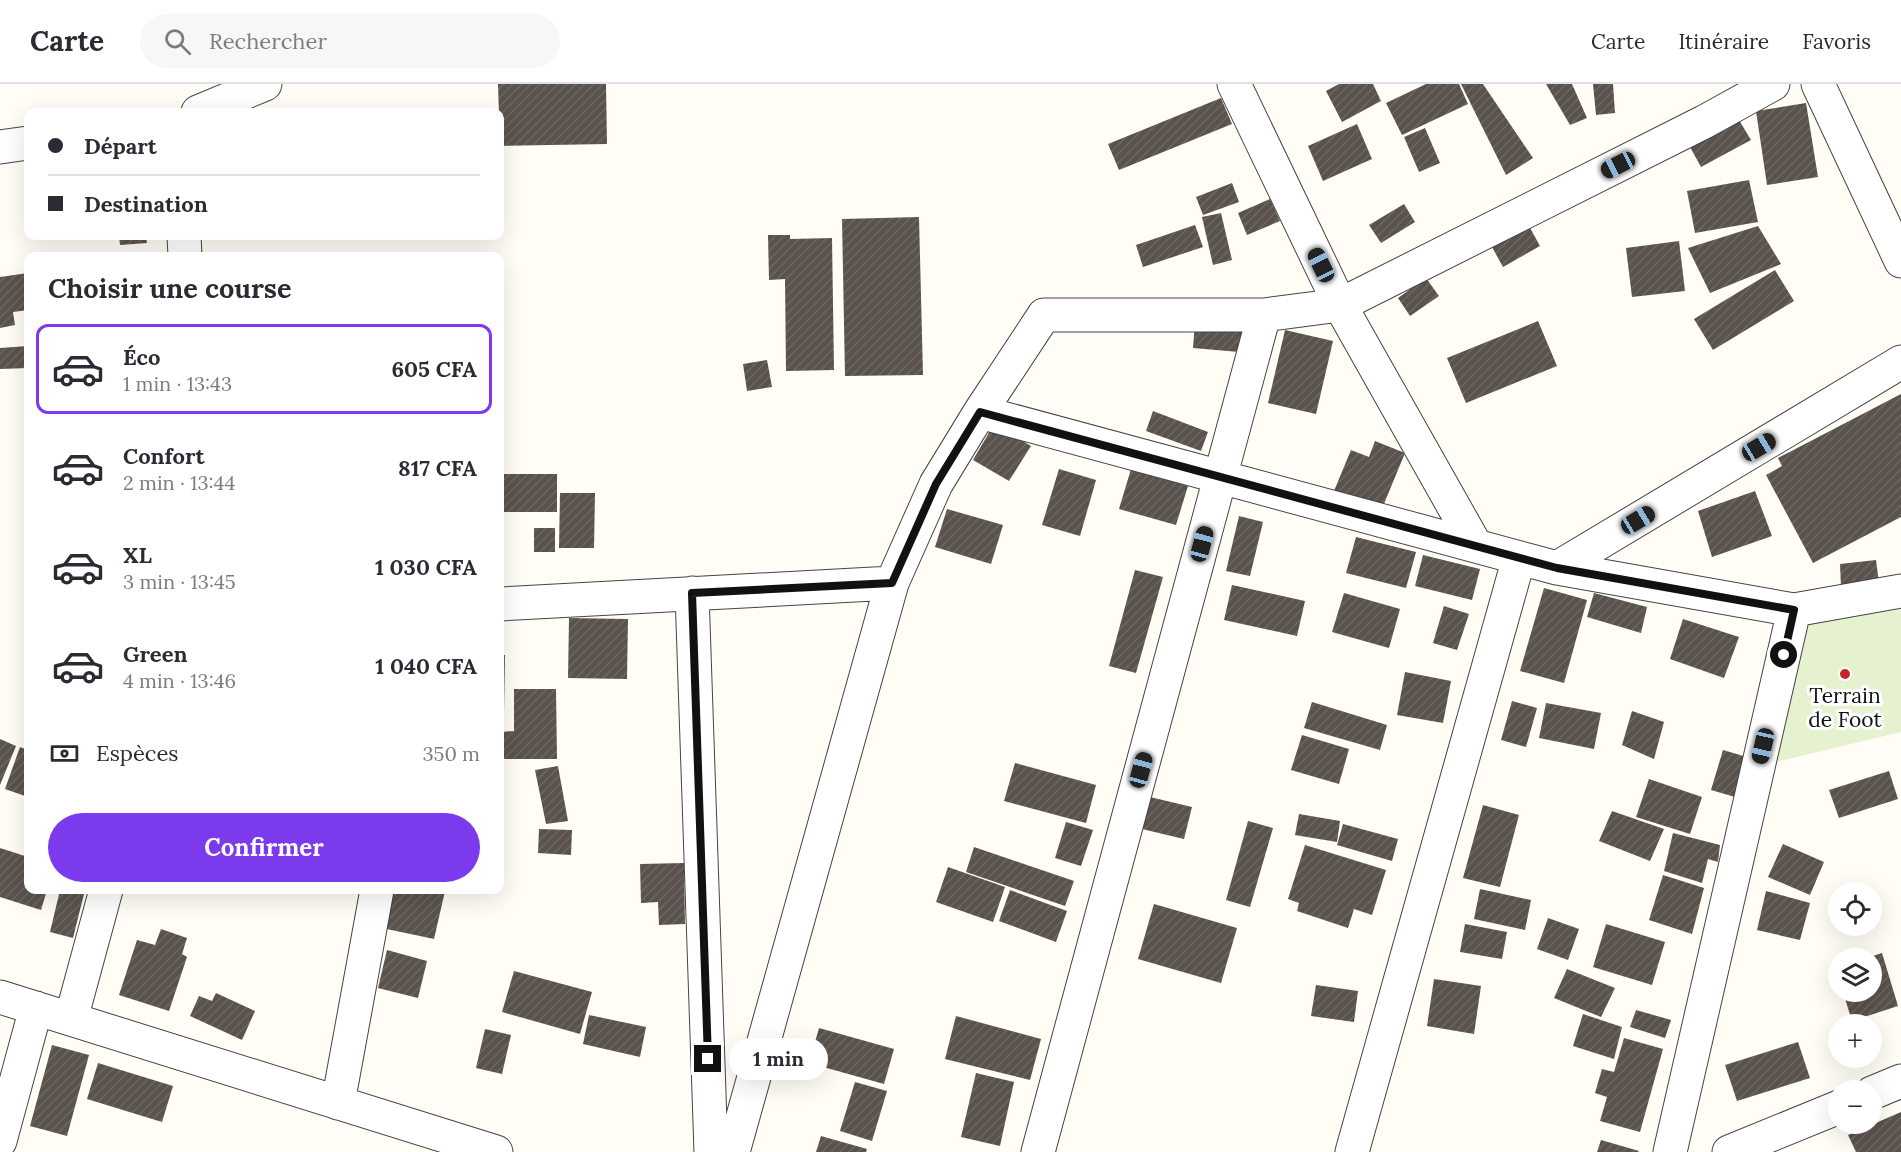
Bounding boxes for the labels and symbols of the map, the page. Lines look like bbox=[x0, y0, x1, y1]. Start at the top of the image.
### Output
car bbox=[1598, 149, 1638, 181]
car bbox=[1305, 245, 1337, 285]
car bbox=[1739, 430, 1779, 464]
car bbox=[1618, 503, 1658, 537]
car bbox=[1189, 524, 1215, 564]
route start bbox=[1770, 641, 1797, 668]
marker: Terrain de Foot bbox=[1838, 667, 1852, 681]
place label: Terrain de Foot bbox=[1808, 682, 1883, 733]
car bbox=[1750, 726, 1776, 766]
car bbox=[1128, 750, 1154, 790]
callout: 1 min bbox=[729, 1038, 828, 1080]
route end bbox=[694, 1045, 721, 1072]

